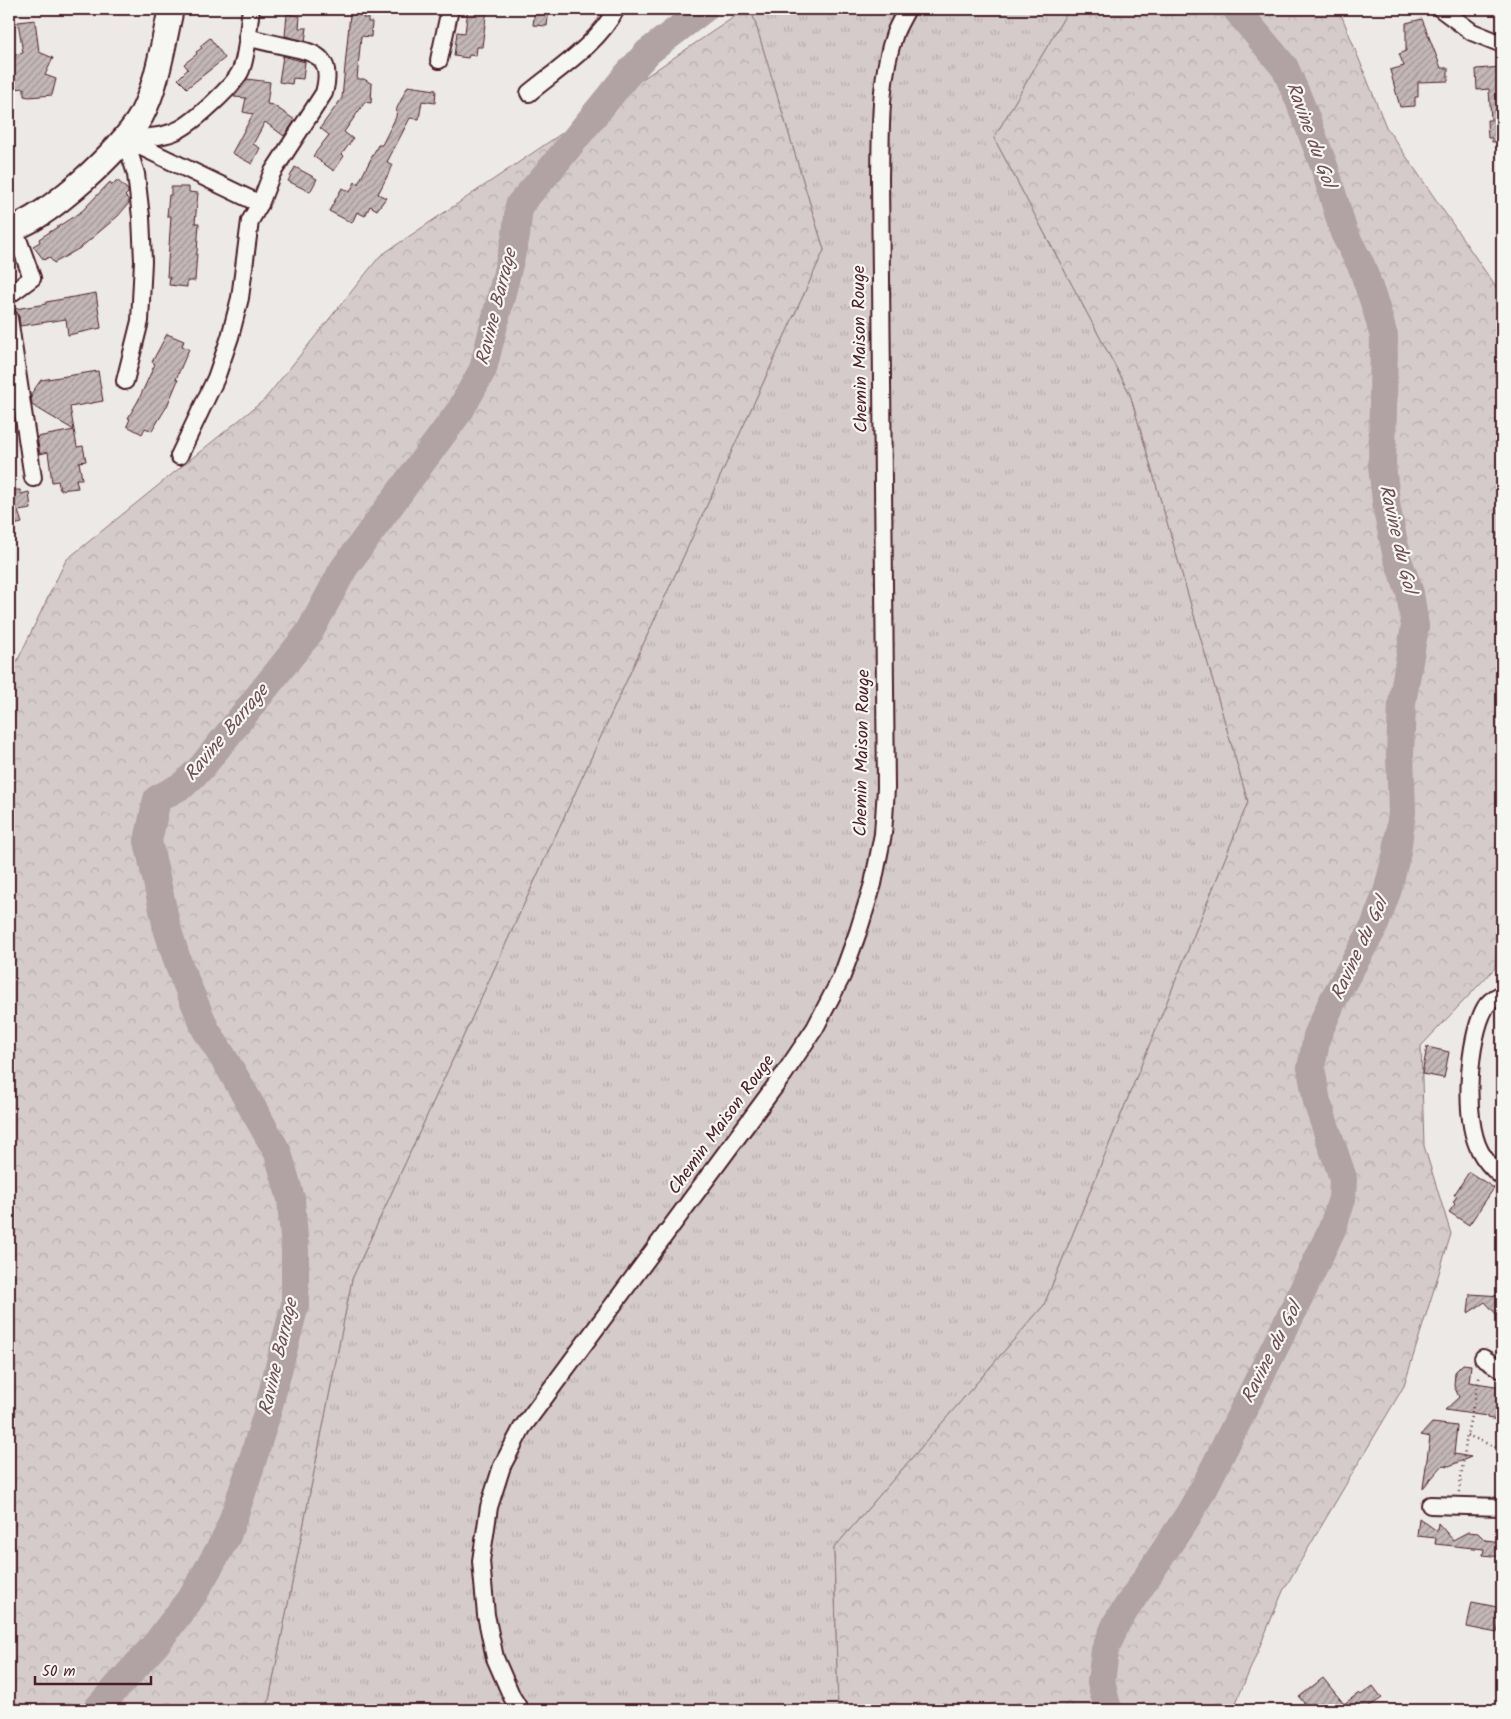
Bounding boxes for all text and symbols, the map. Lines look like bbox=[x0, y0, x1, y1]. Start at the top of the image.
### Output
water label: Ravine du Gol bbox=[1277, 78, 1344, 195]
water label: Ravine Barrage bbox=[468, 243, 527, 368]
street label: Chemin Maison Rouge bbox=[845, 265, 877, 433]
water label: Ravine du Gol bbox=[1370, 482, 1425, 599]
street label: Chemin Maison Rouge bbox=[847, 669, 879, 837]
water label: Ravine Barrage bbox=[177, 676, 278, 788]
water label: Ravine du Gol bbox=[1323, 890, 1398, 1005]
street label: Chemin Maison Rouge bbox=[661, 1049, 783, 1201]
water label: Ravine Barrage bbox=[251, 1293, 308, 1418]
water label: Ravine du Gol bbox=[1234, 1294, 1312, 1409]
scale bar bbox=[35, 1654, 151, 1686]
text: 50 m bbox=[42, 1660, 76, 1684]

